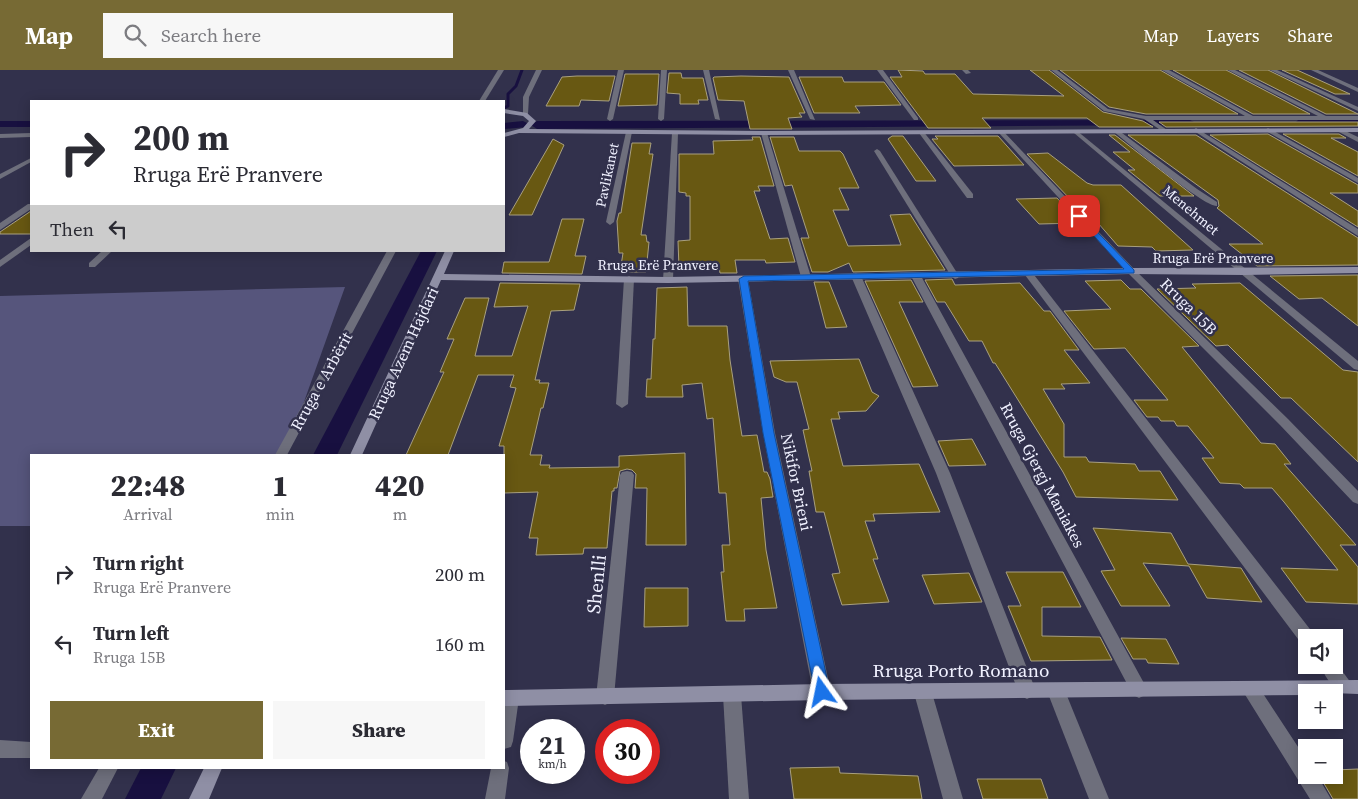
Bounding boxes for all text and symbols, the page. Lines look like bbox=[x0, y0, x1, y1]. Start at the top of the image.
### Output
search box bbox=[103, 13, 453, 58]
text: Map bbox=[25, 19, 73, 52]
icon: search bbox=[121, 21, 149, 49]
text: Search here bbox=[161, 22, 261, 48]
text: Map bbox=[1143, 23, 1178, 48]
text: Layers bbox=[1206, 23, 1259, 48]
text: Share bbox=[1287, 23, 1333, 48]
text: 200 m bbox=[133, 114, 229, 162]
icon: right bbox=[50, 120, 115, 185]
street label: Pavlikanet bbox=[590, 141, 624, 209]
text: Rruga Erë Pranvere bbox=[133, 159, 323, 189]
street label: Menehmet bbox=[1159, 181, 1224, 240]
pin bbox=[1058, 195, 1100, 237]
icon: arrive bbox=[1065, 202, 1093, 230]
icon: left bbox=[104, 215, 132, 243]
text: Then bbox=[50, 216, 94, 242]
street label: Rruga Erë Pranvere bbox=[1153, 248, 1273, 268]
street label: Rruga Erë Pranvere bbox=[598, 255, 718, 275]
street label: Rruga 15B bbox=[1156, 273, 1222, 339]
street label: Rruga Azem Hajdari bbox=[363, 283, 443, 423]
street label: Rruga e Arbërit bbox=[285, 327, 358, 434]
street label: Rruga Gjergj Maniakes bbox=[995, 399, 1091, 551]
street label: Nikifor Brieni bbox=[776, 431, 818, 533]
text: 22:48 bbox=[110, 465, 185, 506]
text: 1 bbox=[272, 465, 289, 506]
text: 420 bbox=[375, 465, 425, 506]
text: Arrival bbox=[123, 503, 173, 525]
text: min bbox=[266, 503, 295, 525]
text: m bbox=[393, 503, 407, 525]
text: Turn right bbox=[93, 550, 184, 576]
street label: Shenlli bbox=[580, 553, 612, 615]
icon: right bbox=[50, 560, 78, 588]
text: 200 m bbox=[435, 561, 485, 587]
text: Rruga Erë Pranvere bbox=[93, 576, 231, 598]
text: Turn left bbox=[93, 620, 169, 646]
map controls bbox=[1298, 629, 1343, 784]
button: sound bbox=[1298, 629, 1343, 674]
icon: left bbox=[50, 630, 78, 658]
text: 160 m bbox=[435, 631, 485, 657]
text: Rruga 15B bbox=[93, 646, 165, 668]
street label: Rruga Porto Romano bbox=[873, 657, 1049, 683]
position arrow bbox=[795, 665, 847, 717]
button: + bbox=[1298, 684, 1343, 729]
button: Exit bbox=[50, 701, 263, 759]
button: Share bbox=[273, 701, 485, 759]
speed limit sign: 30 bbox=[595, 719, 660, 784]
text: 21 bbox=[539, 728, 566, 762]
button: − bbox=[1298, 739, 1343, 784]
text: km/h bbox=[538, 756, 567, 772]

